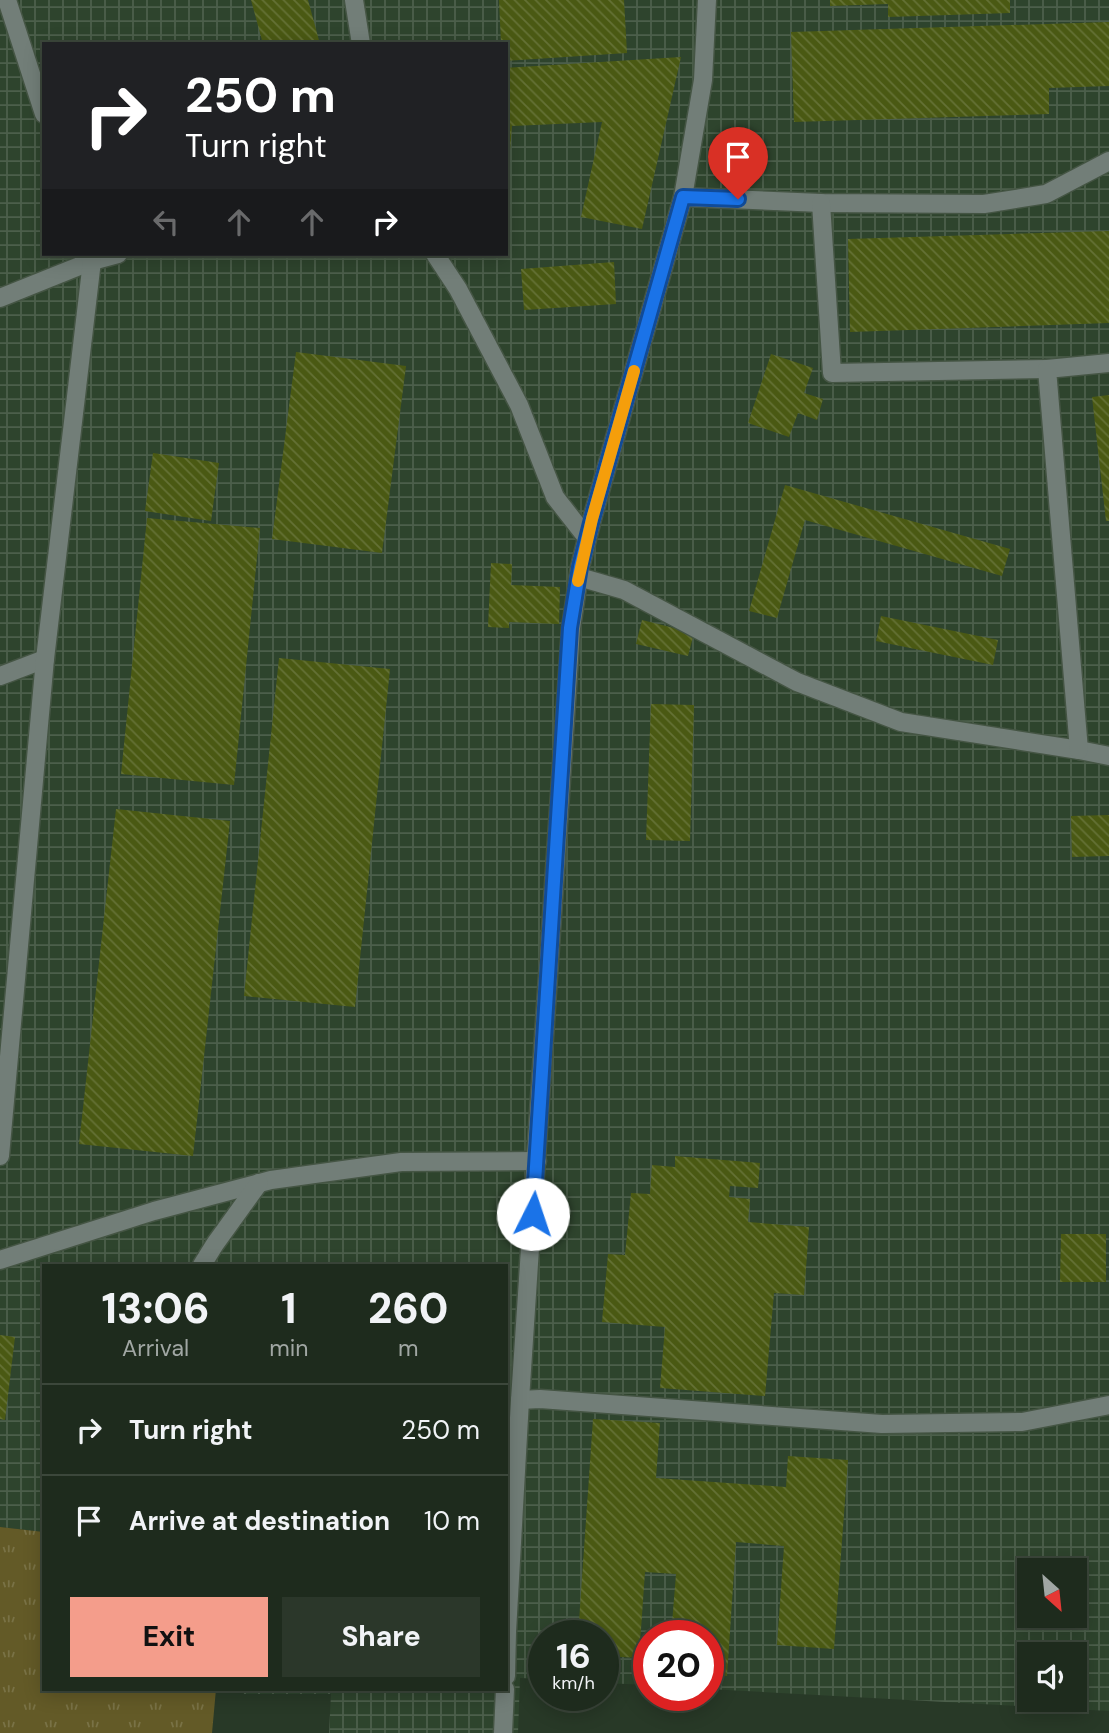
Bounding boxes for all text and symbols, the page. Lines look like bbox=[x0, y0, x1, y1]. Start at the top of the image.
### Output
text: 250 m bbox=[185, 63, 336, 127]
icon: right bbox=[70, 70, 161, 161]
text: Turn right bbox=[185, 125, 327, 167]
pin bbox=[708, 127, 768, 199]
icon: arrive bbox=[719, 138, 757, 176]
icon: left bbox=[147, 203, 185, 241]
icon: ahead bbox=[220, 203, 258, 241]
icon: ahead bbox=[293, 203, 331, 241]
icon: right bbox=[366, 203, 404, 241]
position arrow bbox=[496, 1177, 570, 1251]
text: 13:06 bbox=[102, 1281, 210, 1336]
text: 1 bbox=[281, 1281, 297, 1336]
text: 260 bbox=[368, 1281, 448, 1336]
text: Arrival bbox=[122, 1333, 189, 1363]
text: min bbox=[269, 1333, 308, 1363]
text: m bbox=[398, 1333, 418, 1363]
icon: right bbox=[70, 1411, 108, 1449]
text: Turn right bbox=[129, 1413, 253, 1447]
text: 250 m bbox=[401, 1413, 480, 1447]
icon: arrive bbox=[70, 1502, 108, 1540]
text: Arrive at destination bbox=[129, 1504, 390, 1538]
text: 10 m bbox=[424, 1504, 480, 1538]
north arrow bbox=[1017, 1558, 1087, 1628]
map controls bbox=[1017, 1558, 1087, 1712]
button: Exit bbox=[70, 1597, 268, 1677]
button: Share bbox=[282, 1597, 480, 1677]
speed limit sign: 20 bbox=[633, 1620, 724, 1711]
text: 16 bbox=[556, 1633, 591, 1679]
button: sound bbox=[1017, 1642, 1087, 1712]
text: km/h bbox=[552, 1671, 595, 1695]

